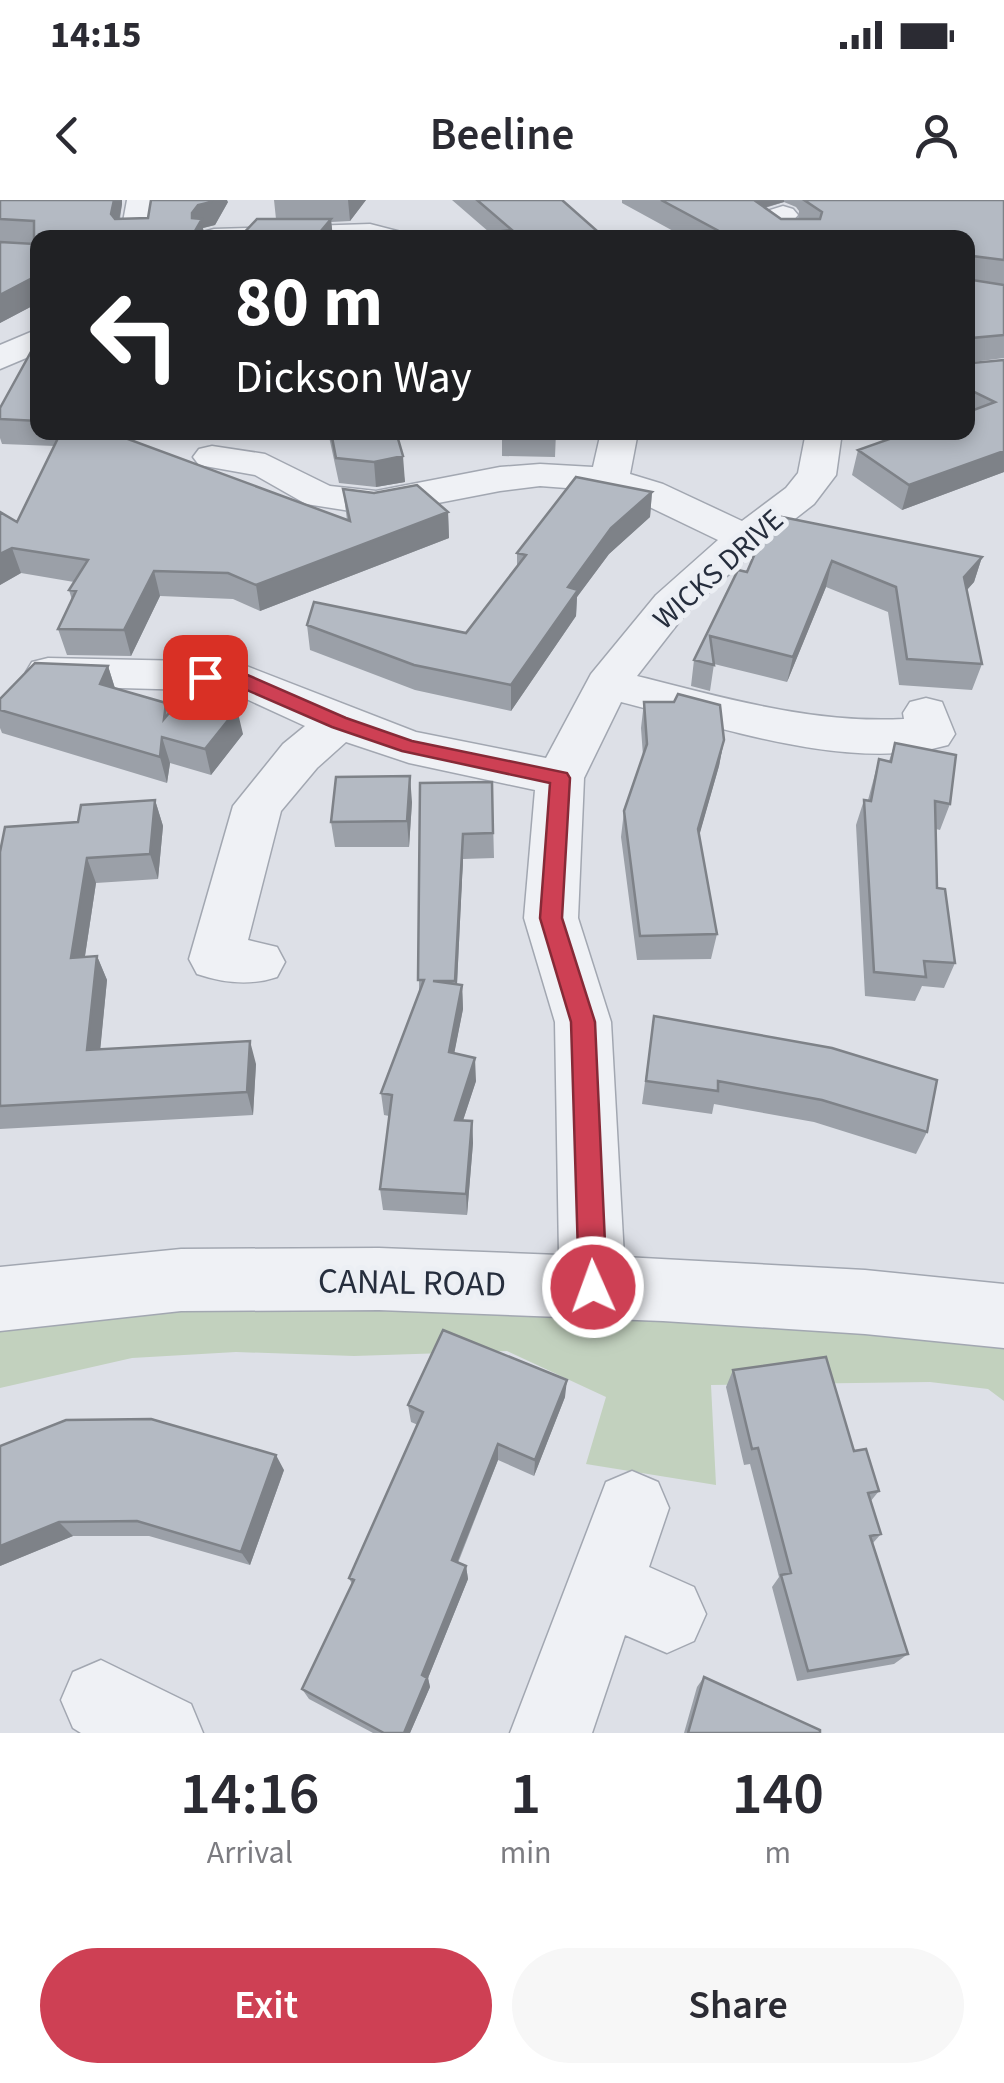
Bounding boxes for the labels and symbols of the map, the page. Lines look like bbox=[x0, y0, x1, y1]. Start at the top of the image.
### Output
street label: WICKS DRIVE bbox=[644, 499, 793, 640]
pin bbox=[163, 635, 248, 720]
position arrow bbox=[541, 1235, 645, 1339]
street label: CANAL ROAD bbox=[318, 1256, 506, 1310]

